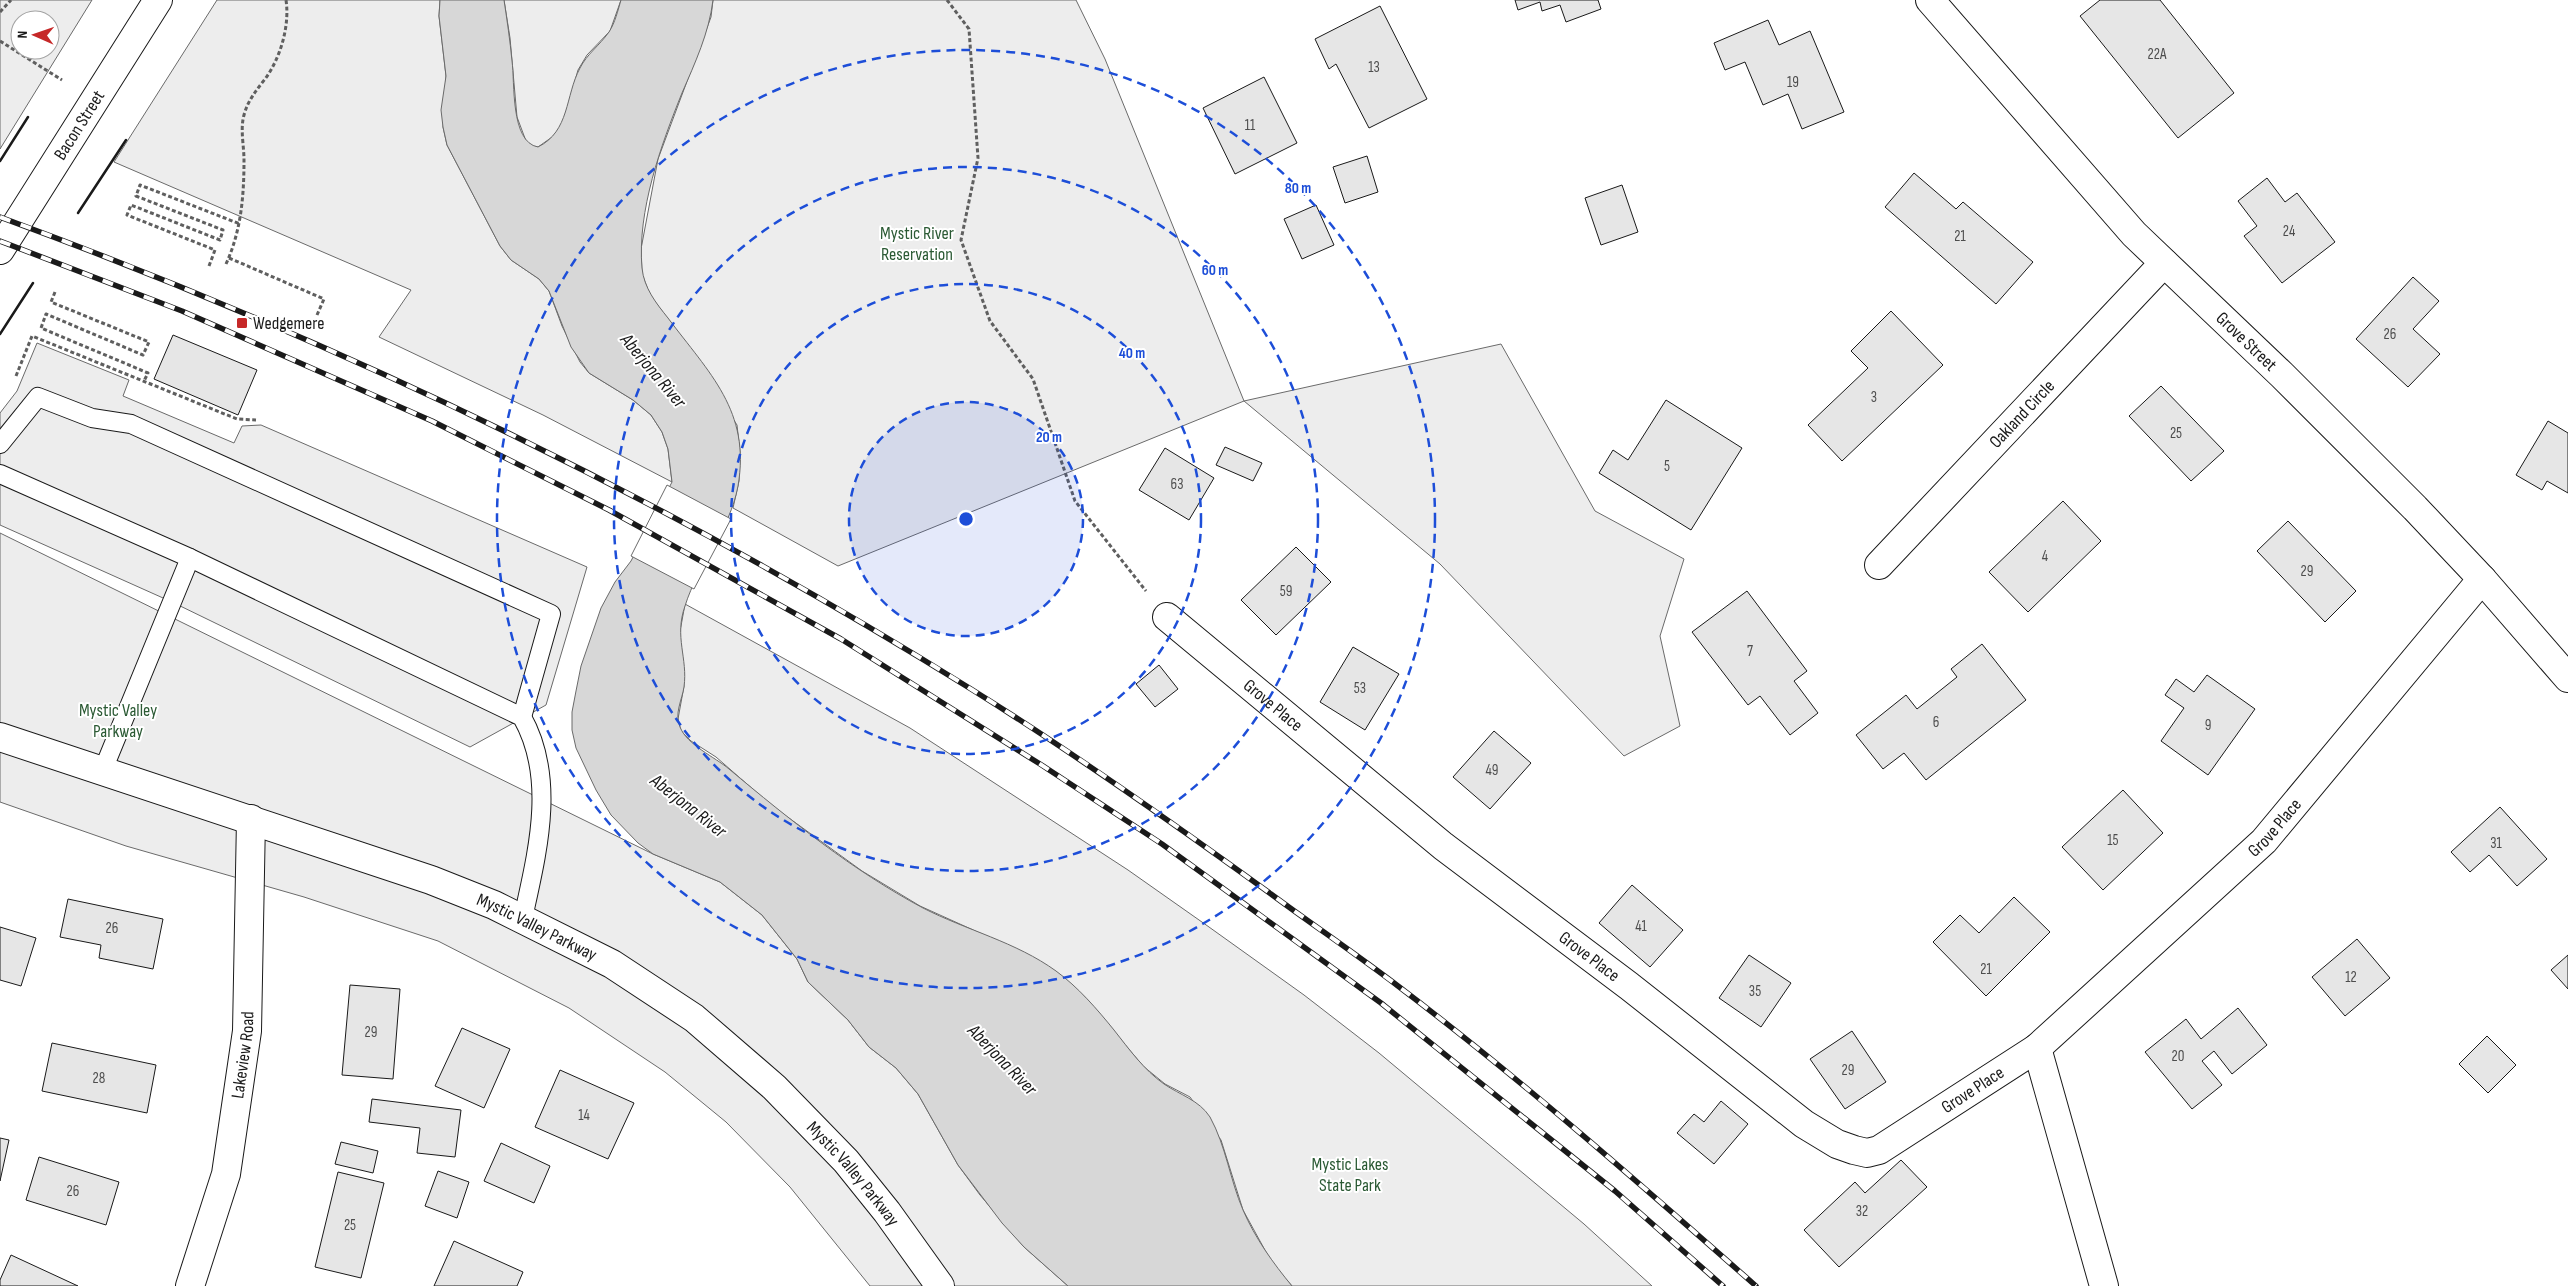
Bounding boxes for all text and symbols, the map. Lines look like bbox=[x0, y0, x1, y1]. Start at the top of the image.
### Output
north arrow bbox=[10, 10, 60, 60]
text: N bbox=[14, 31, 31, 39]
house number: 22A bbox=[2148, 45, 2167, 64]
house number: 13 bbox=[1368, 58, 1380, 77]
house number: 19 bbox=[1787, 73, 1799, 92]
street label: Bacon Street bbox=[50, 86, 110, 164]
house number: 11 bbox=[1245, 116, 1256, 135]
text: 80 m bbox=[1285, 179, 1311, 198]
house number: 24 bbox=[2283, 222, 2295, 241]
park label: Mystic River Reservation bbox=[880, 223, 954, 265]
house number: 21 bbox=[1954, 227, 1966, 246]
text: 60 m bbox=[1202, 261, 1228, 280]
street label: Grove Street bbox=[2211, 308, 2281, 376]
place label: Wedgemere bbox=[253, 313, 324, 334]
marker: Wedgemere bbox=[235, 316, 249, 330]
house number: 26 bbox=[2384, 325, 2396, 344]
water label: Aberjona River bbox=[614, 328, 691, 413]
text: 40 m bbox=[1119, 344, 1145, 363]
street label: Oakland Circle bbox=[1985, 376, 2059, 452]
house number: 3 bbox=[1871, 388, 1877, 407]
house number: 25 bbox=[2170, 424, 2182, 443]
text: 20 m bbox=[1036, 428, 1062, 447]
house number: 5 bbox=[1664, 457, 1670, 476]
house number: 63 bbox=[1171, 475, 1183, 494]
centre of rings bbox=[957, 510, 975, 528]
house number: 4 bbox=[2042, 547, 2048, 566]
house number: 29 bbox=[2301, 562, 2313, 581]
house number: 59 bbox=[1280, 582, 1292, 601]
house number: 7 bbox=[1747, 642, 1753, 661]
street label: Grove Place bbox=[1239, 675, 1307, 736]
house number: 53 bbox=[1354, 679, 1366, 698]
park label: Mystic Valley Parkway bbox=[79, 700, 157, 742]
house number: 6 bbox=[1933, 713, 1939, 732]
house number: 9 bbox=[2205, 716, 2211, 735]
house number: 49 bbox=[1486, 761, 1498, 780]
water label: Aberjona River bbox=[645, 769, 731, 843]
street label: Grove Place bbox=[2244, 794, 2306, 861]
house number: 15 bbox=[2107, 831, 2119, 850]
house number: 31 bbox=[2490, 834, 2503, 853]
street label: Mystic Valley Parkway bbox=[474, 889, 600, 966]
house number: 41 bbox=[1635, 917, 1648, 936]
house number: 26 bbox=[106, 919, 118, 938]
street label: Grove Place bbox=[1555, 927, 1624, 986]
house number: 21 bbox=[1980, 960, 1992, 979]
house number: 12 bbox=[2345, 968, 2357, 987]
house number: 35 bbox=[1749, 982, 1761, 1001]
street label: Lakeview Road bbox=[227, 1011, 258, 1100]
water label: Aberjona River bbox=[962, 1019, 1042, 1101]
house number: 29 bbox=[365, 1023, 377, 1042]
house number: 20 bbox=[2172, 1047, 2184, 1066]
house number: 29 bbox=[1842, 1061, 1854, 1080]
street label: Grove Place bbox=[1938, 1062, 2008, 1118]
house number: 28 bbox=[93, 1069, 105, 1088]
house number: 14 bbox=[578, 1106, 590, 1125]
street label: Mystic Valley Parkway bbox=[802, 1117, 903, 1230]
park label: Mystic Lakes State Park bbox=[1312, 1154, 1388, 1196]
house number: 26 bbox=[67, 1182, 79, 1201]
house number: 32 bbox=[1856, 1202, 1868, 1221]
house number: 25 bbox=[344, 1216, 356, 1235]

